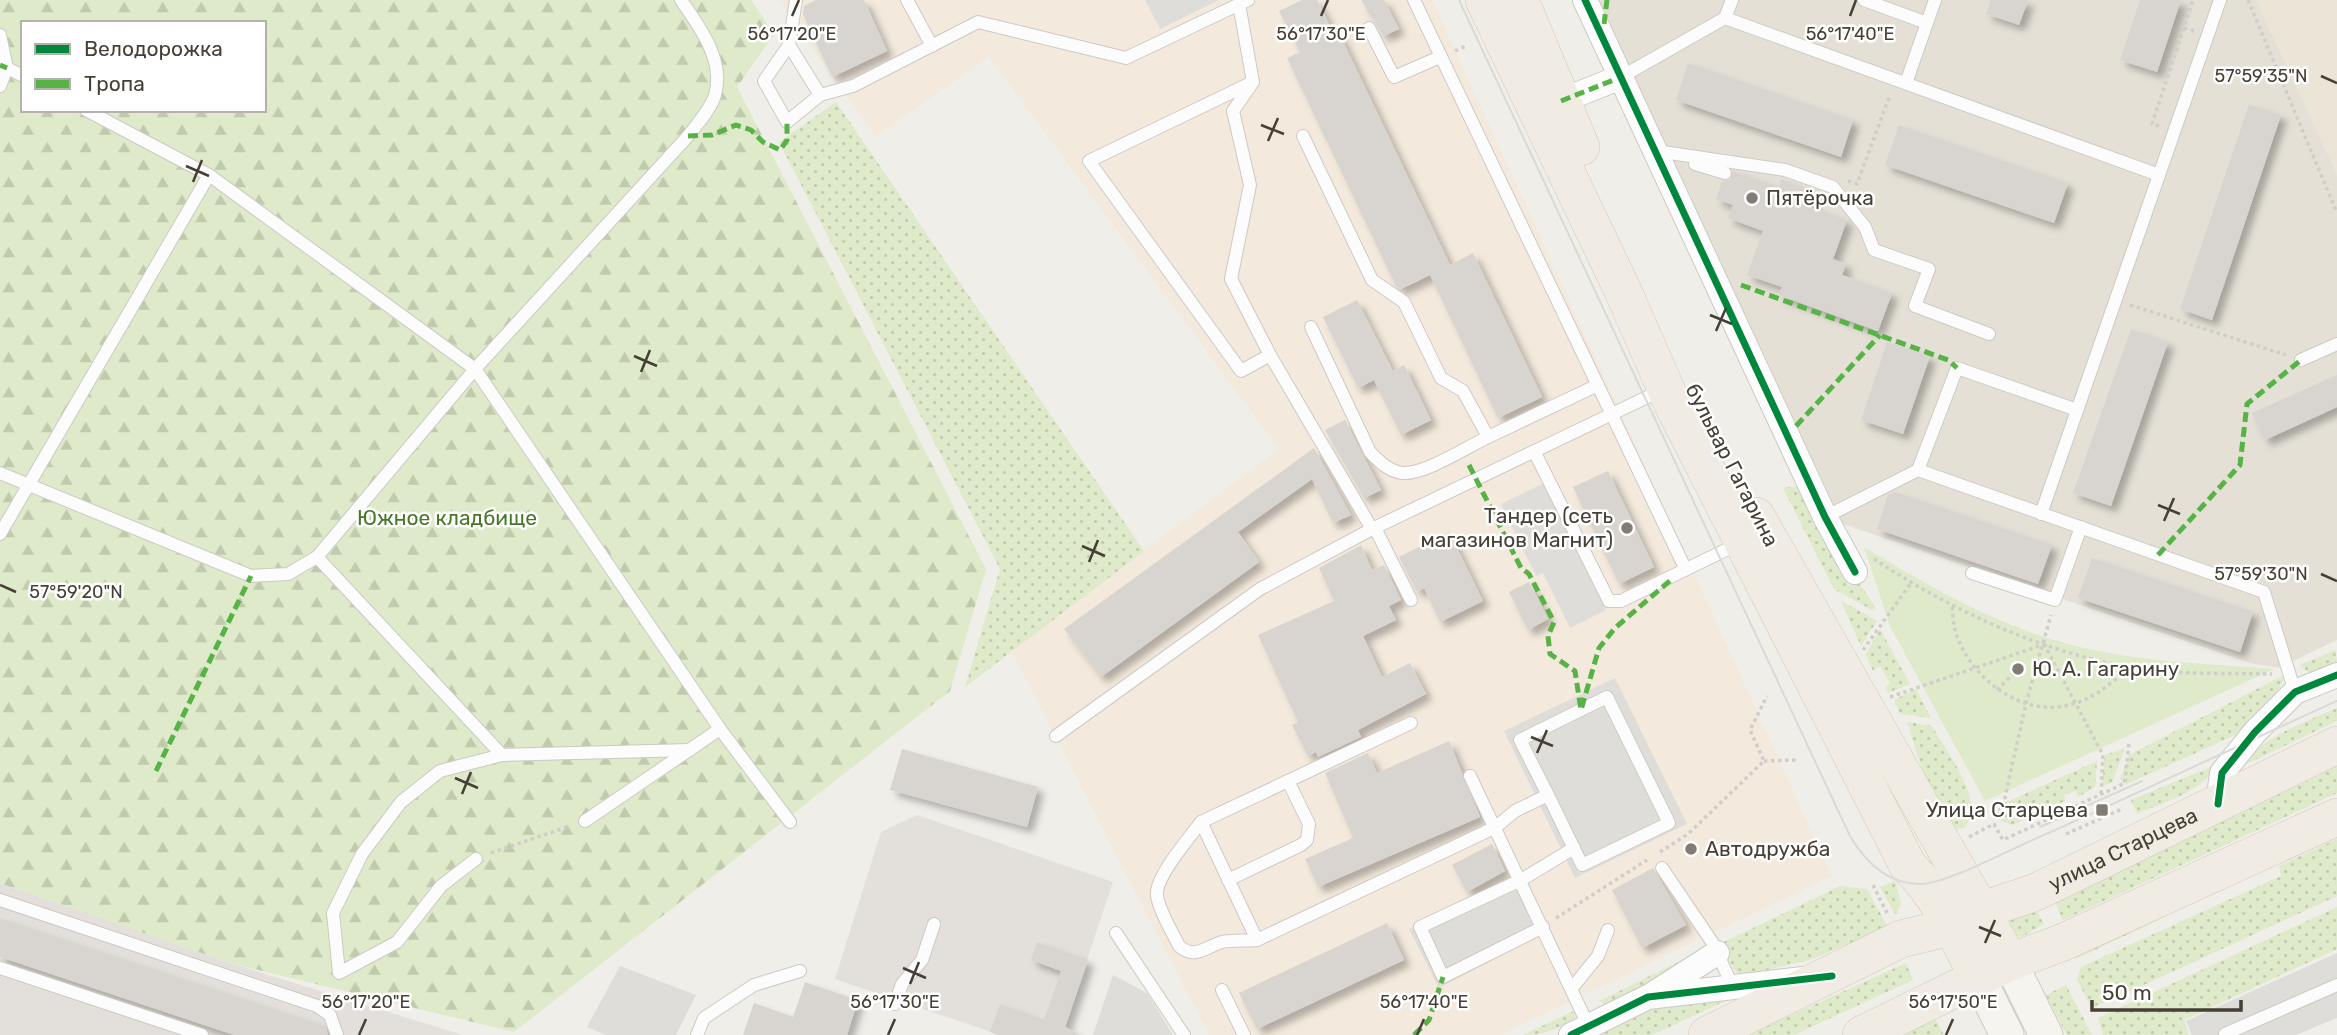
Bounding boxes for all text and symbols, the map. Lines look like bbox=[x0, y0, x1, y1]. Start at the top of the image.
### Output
legend bbox=[21, 21, 266, 112]
text: 56°17'20"E bbox=[747, 23, 837, 45]
text: 56°17'30"E bbox=[1276, 23, 1366, 45]
text: 56°17'40"E bbox=[1806, 23, 1894, 45]
text: Велодорожка bbox=[84, 36, 223, 61]
text: 57°59'35"N bbox=[2215, 65, 2307, 87]
text: Тропа bbox=[84, 71, 145, 96]
place label: Пятёрочка bbox=[1766, 185, 1874, 210]
marker: Пятёрочка bbox=[1744, 190, 1760, 206]
street label: бульвар Гагарина bbox=[1681, 379, 1784, 550]
place label: Тандер (сеть магазинов Магнит) bbox=[1420, 503, 1613, 552]
park label: Южное кладбище bbox=[357, 505, 537, 530]
marker: Тандер (сеть магазинов Магнит) bbox=[1619, 520, 1635, 536]
text: 57°59'30"N bbox=[2214, 563, 2308, 585]
text: 57°59'20"N bbox=[29, 581, 123, 603]
place label: Ю. А. Гагарину bbox=[2032, 656, 2179, 681]
marker: Ю. А. Гагарину bbox=[2010, 661, 2026, 677]
place label: Улица Старцева bbox=[1926, 797, 2088, 822]
street label: улица Старцева bbox=[2044, 802, 2201, 896]
marker: Улица Старцева bbox=[2094, 802, 2110, 818]
place label: Автодружба bbox=[1705, 836, 1830, 861]
marker: Автодружба bbox=[1683, 841, 1699, 857]
scale bar bbox=[2092, 968, 2241, 1012]
text: 50 m bbox=[2102, 980, 2152, 1005]
text: 56°17'20"E bbox=[321, 991, 411, 1013]
text: 56°17'30"E bbox=[850, 991, 940, 1013]
text: 56°17'40"E bbox=[1380, 991, 1468, 1013]
text: 56°17'50"E bbox=[1908, 991, 1998, 1013]

